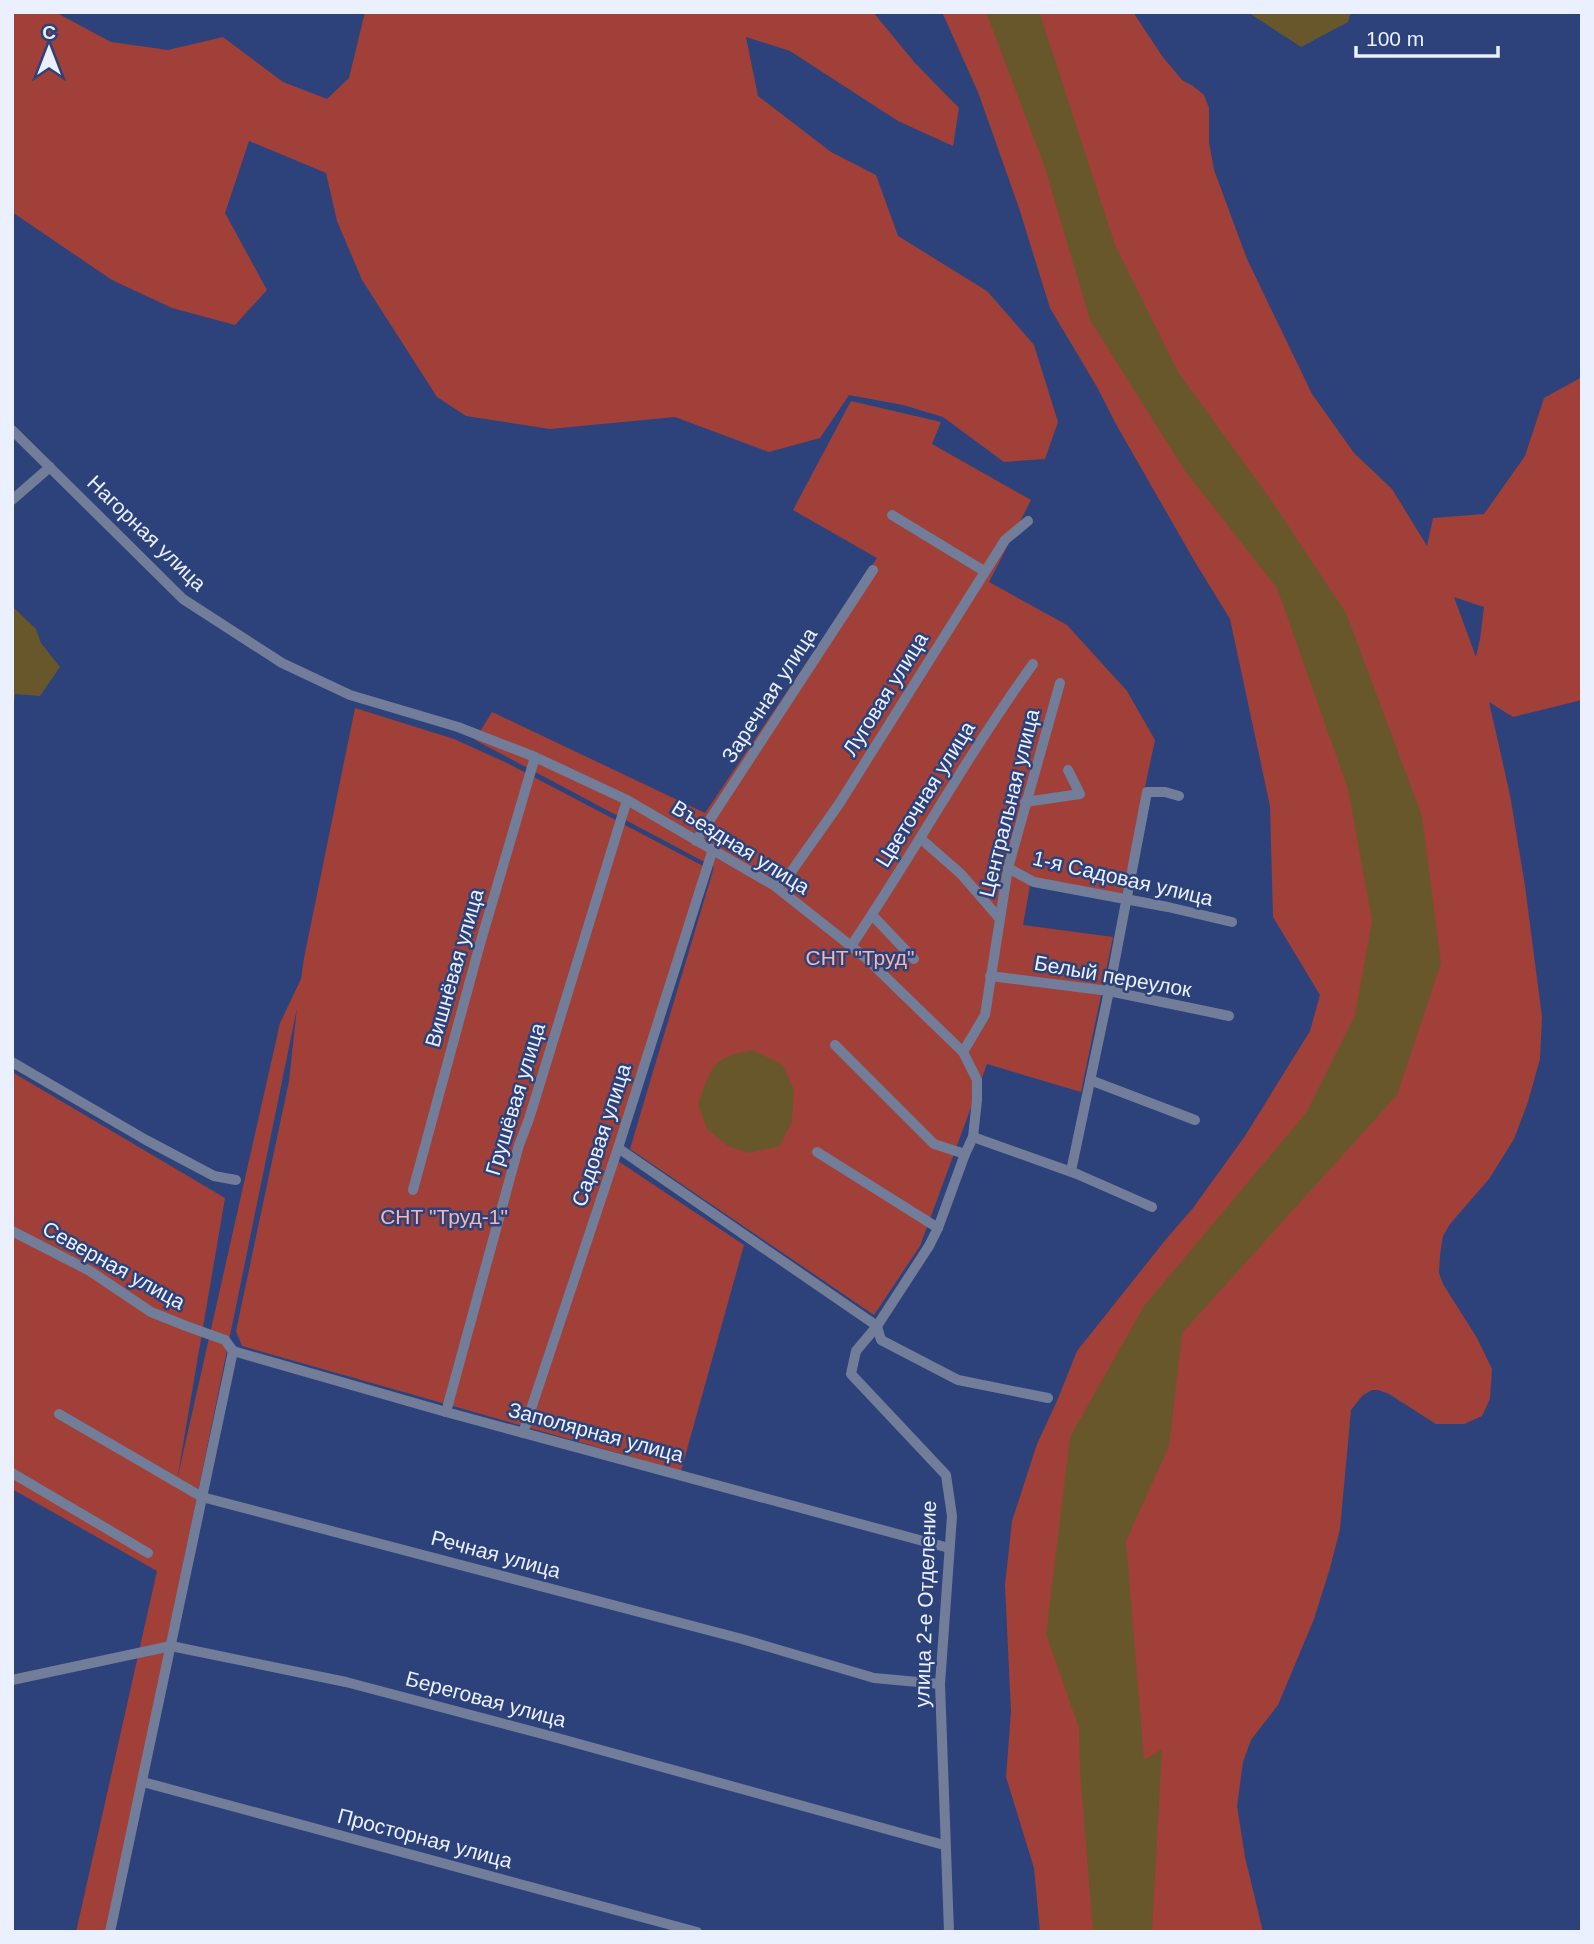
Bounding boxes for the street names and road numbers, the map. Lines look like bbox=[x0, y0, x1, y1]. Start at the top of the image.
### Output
street label: Нагорная улица bbox=[83, 471, 211, 596]
street label: Заречная улица bbox=[717, 623, 821, 767]
street label: Луговая улица bbox=[838, 628, 932, 760]
street label: Центральная улица bbox=[974, 706, 1044, 900]
street label: Цветочная улица bbox=[871, 717, 979, 871]
street label: Въездная улица bbox=[668, 795, 814, 899]
street label: 1-я Садовая улица bbox=[1031, 846, 1216, 910]
street label: Вишнёвая улица bbox=[420, 886, 488, 1050]
street label: Белый переулок bbox=[1033, 951, 1194, 1001]
street label: Грушёвая улица bbox=[481, 1020, 549, 1178]
street label: Садовая улица bbox=[567, 1061, 635, 1209]
street label: Северная улица bbox=[39, 1216, 190, 1314]
street label: Заполярная улица bbox=[506, 1398, 686, 1467]
street label: улица 2-е Отделение bbox=[910, 1500, 940, 1708]
street label: Речная улица bbox=[429, 1526, 564, 1582]
street label: Береговая улица bbox=[403, 1667, 569, 1732]
street label: Просторная улица bbox=[335, 1804, 515, 1872]

